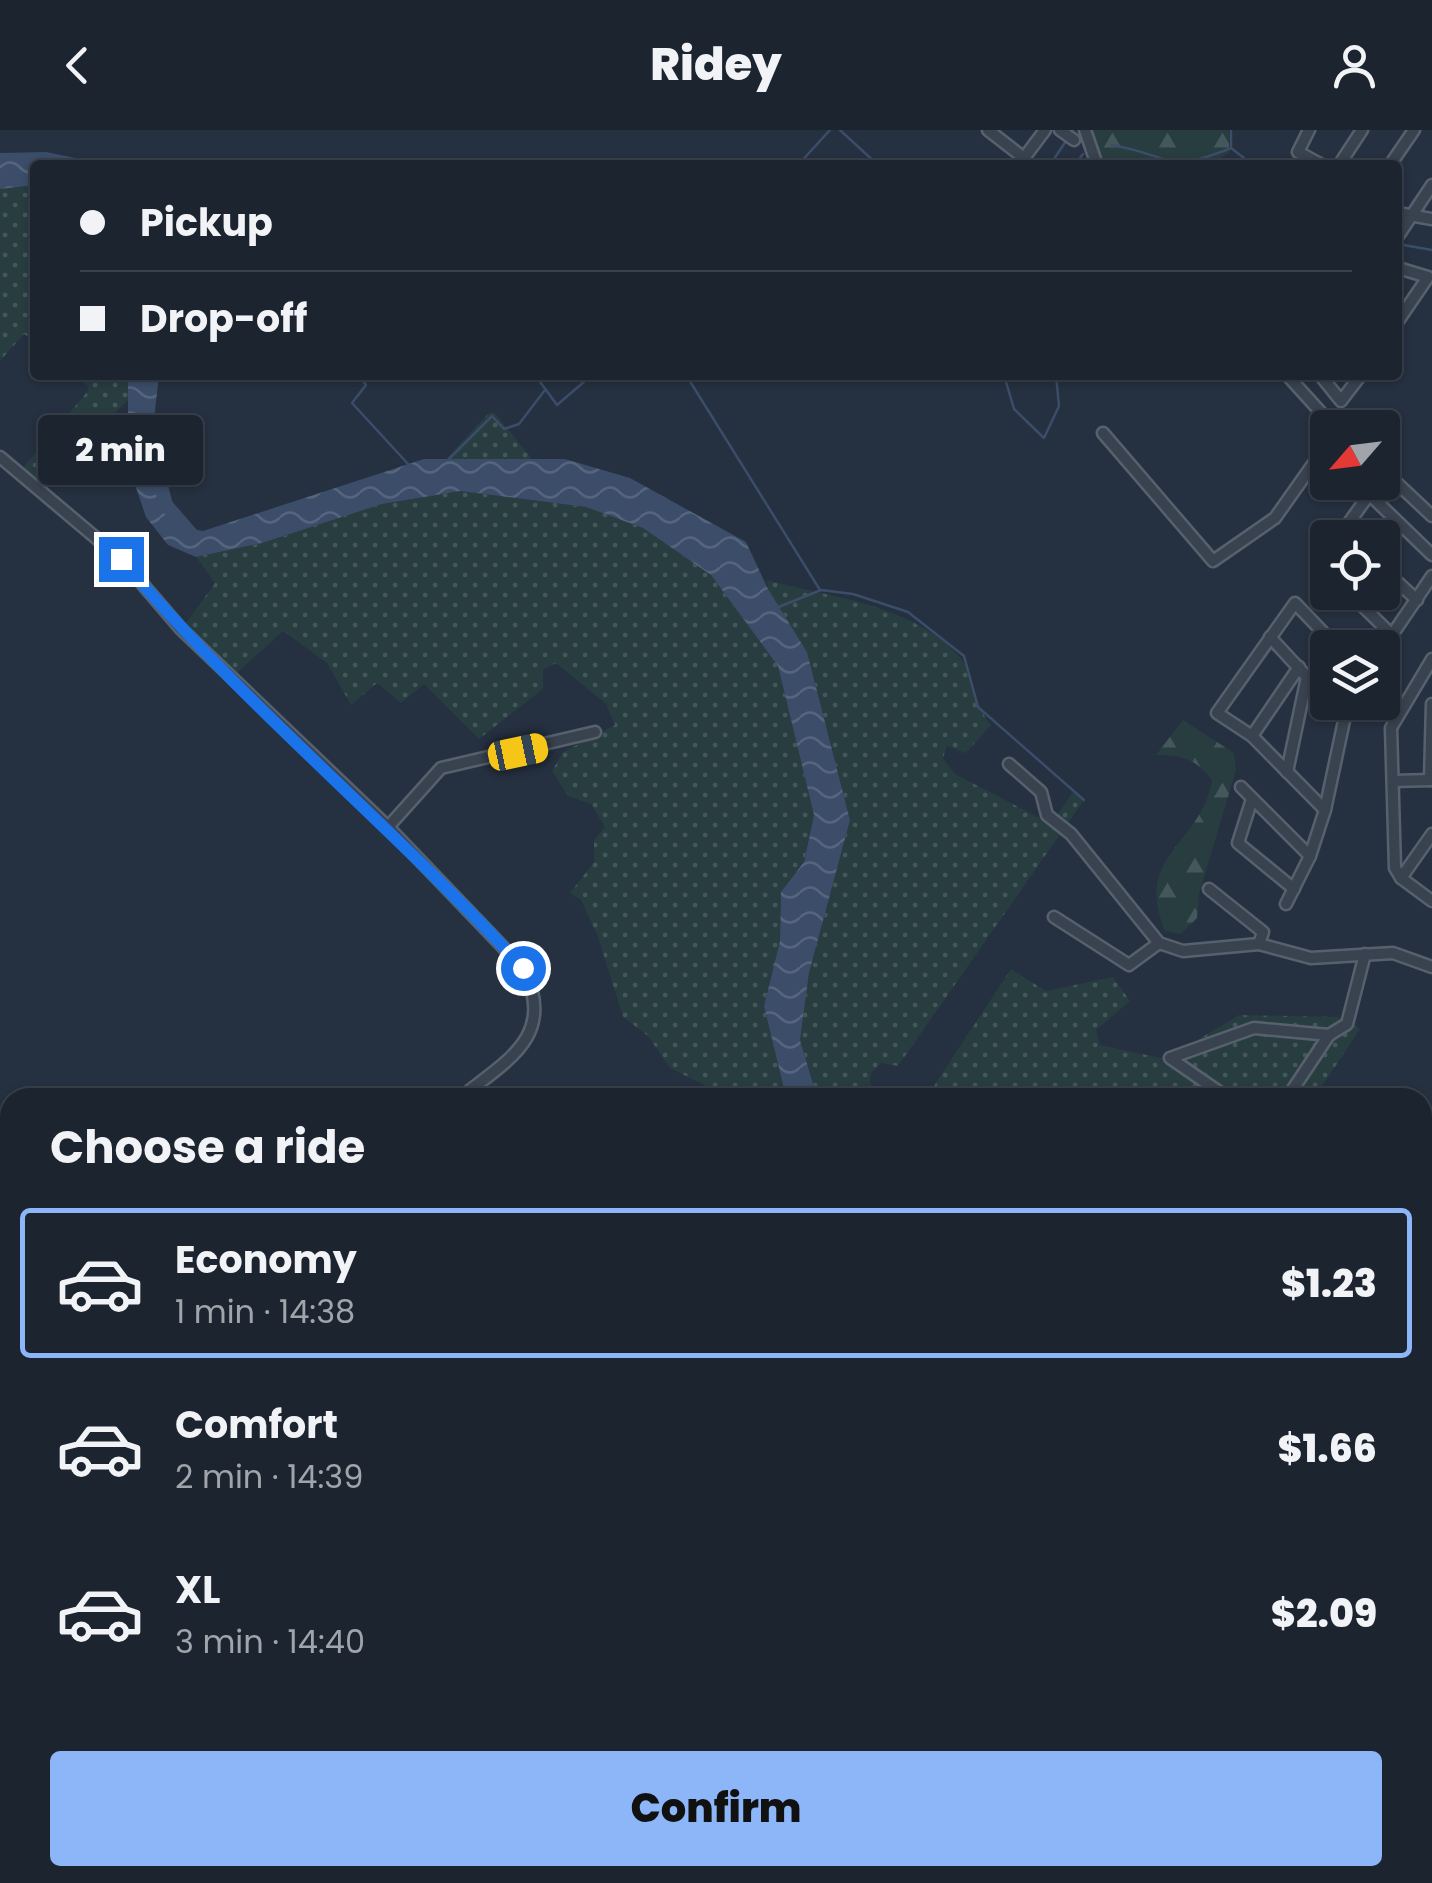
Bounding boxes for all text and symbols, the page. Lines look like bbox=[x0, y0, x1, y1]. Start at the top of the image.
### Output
text: Ridey bbox=[650, 33, 782, 96]
icon: back bbox=[50, 38, 105, 93]
icon: person bbox=[1327, 38, 1382, 93]
text: Pickup bbox=[140, 196, 273, 249]
text: Drop-off bbox=[140, 292, 308, 345]
north arrow bbox=[1310, 410, 1400, 500]
map controls bbox=[1310, 410, 1400, 720]
callout: 2 min bbox=[38, 414, 204, 484]
text: 2 min bbox=[75, 427, 166, 472]
button: locate bbox=[1310, 520, 1400, 610]
route end bbox=[99, 537, 144, 582]
button: layers bbox=[1310, 630, 1400, 720]
car bbox=[486, 731, 550, 773]
route start bbox=[501, 946, 546, 991]
text: Choose a ride bbox=[50, 1116, 365, 1179]
text: Economy bbox=[175, 1233, 357, 1286]
icon: car bbox=[55, 1238, 145, 1328]
text: $1.23 bbox=[1281, 1257, 1377, 1310]
text: 1 min · 14:38 bbox=[175, 1289, 355, 1334]
text: Comfort bbox=[175, 1398, 338, 1451]
icon: car bbox=[55, 1403, 145, 1493]
text: $1.66 bbox=[1277, 1422, 1377, 1475]
text: 2 min · 14:39 bbox=[175, 1454, 363, 1499]
text: XL bbox=[175, 1563, 220, 1616]
icon: car bbox=[55, 1568, 145, 1658]
text: $2.09 bbox=[1271, 1587, 1377, 1640]
text: 3 min · 14:40 bbox=[175, 1619, 365, 1664]
button: Confirm bbox=[50, 1751, 1382, 1866]

